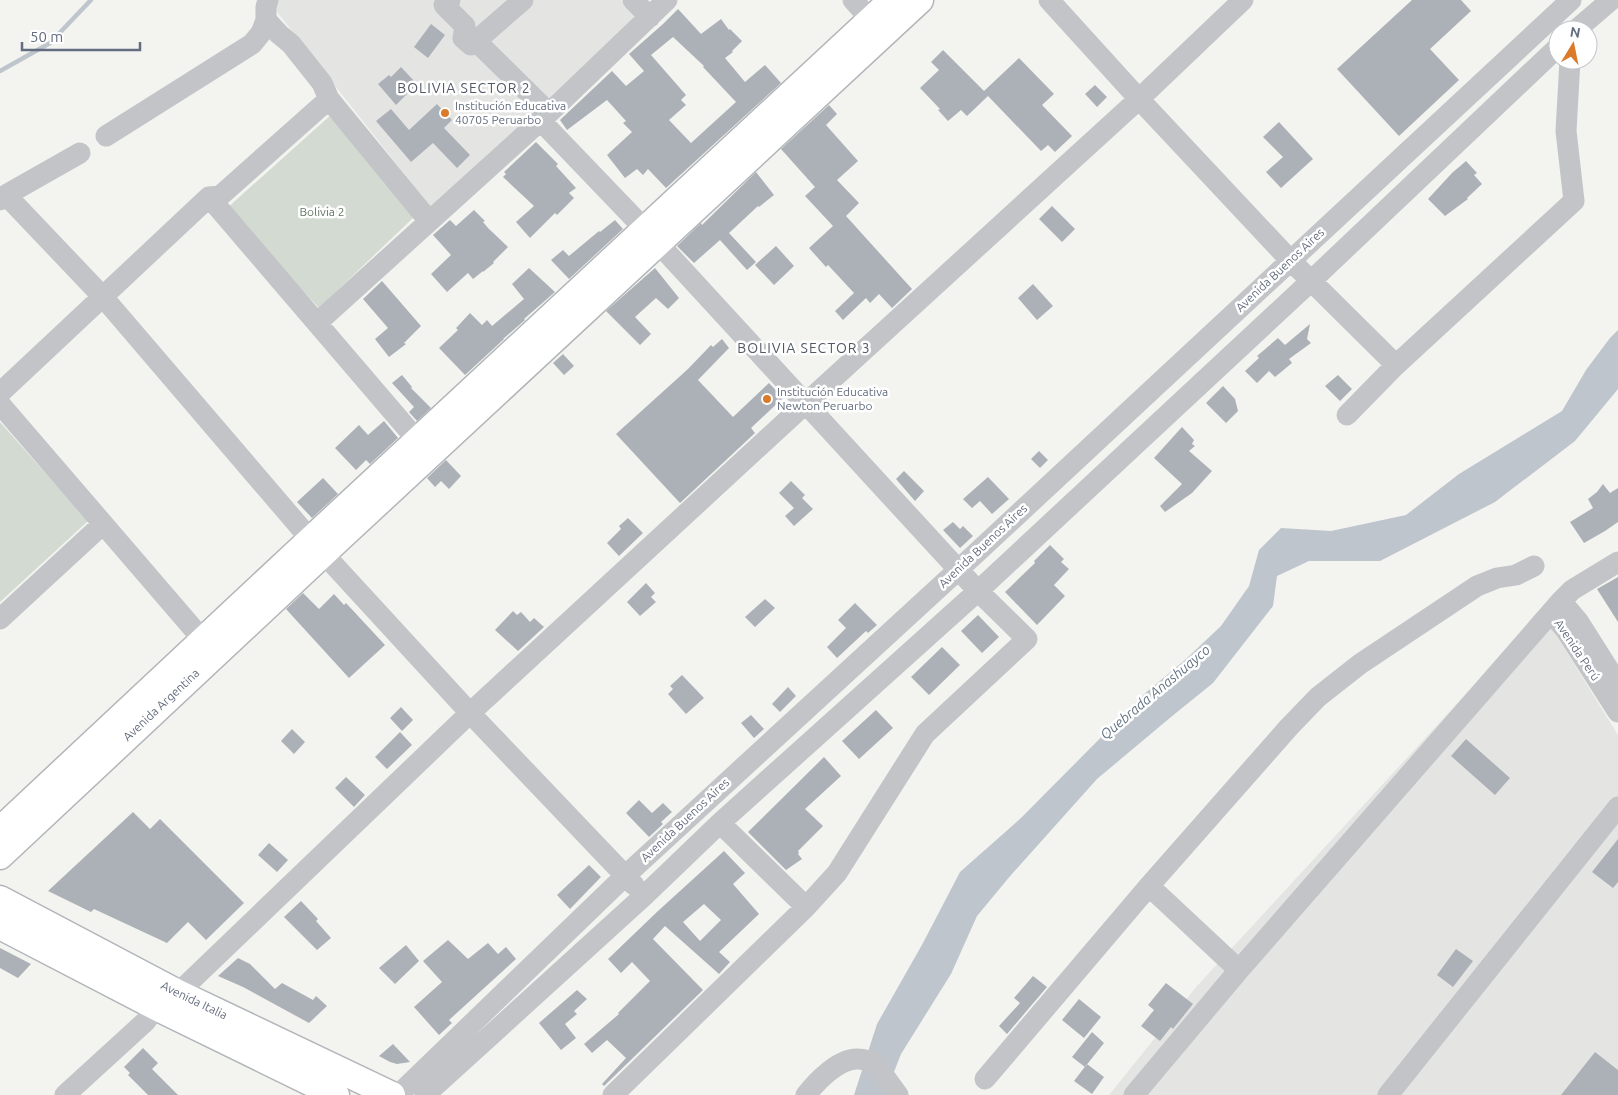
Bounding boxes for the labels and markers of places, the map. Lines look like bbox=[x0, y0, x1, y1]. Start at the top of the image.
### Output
place label: Institución Educativa 40705 Peruarbo bbox=[455, 99, 566, 126]
marker: Institución Educativa 40705 Peruarbo bbox=[439, 107, 451, 119]
place label: Institución Educativa Newton Peruarbo bbox=[777, 385, 888, 412]
marker: Institución Educativa Newton Peruarbo bbox=[761, 393, 773, 405]

